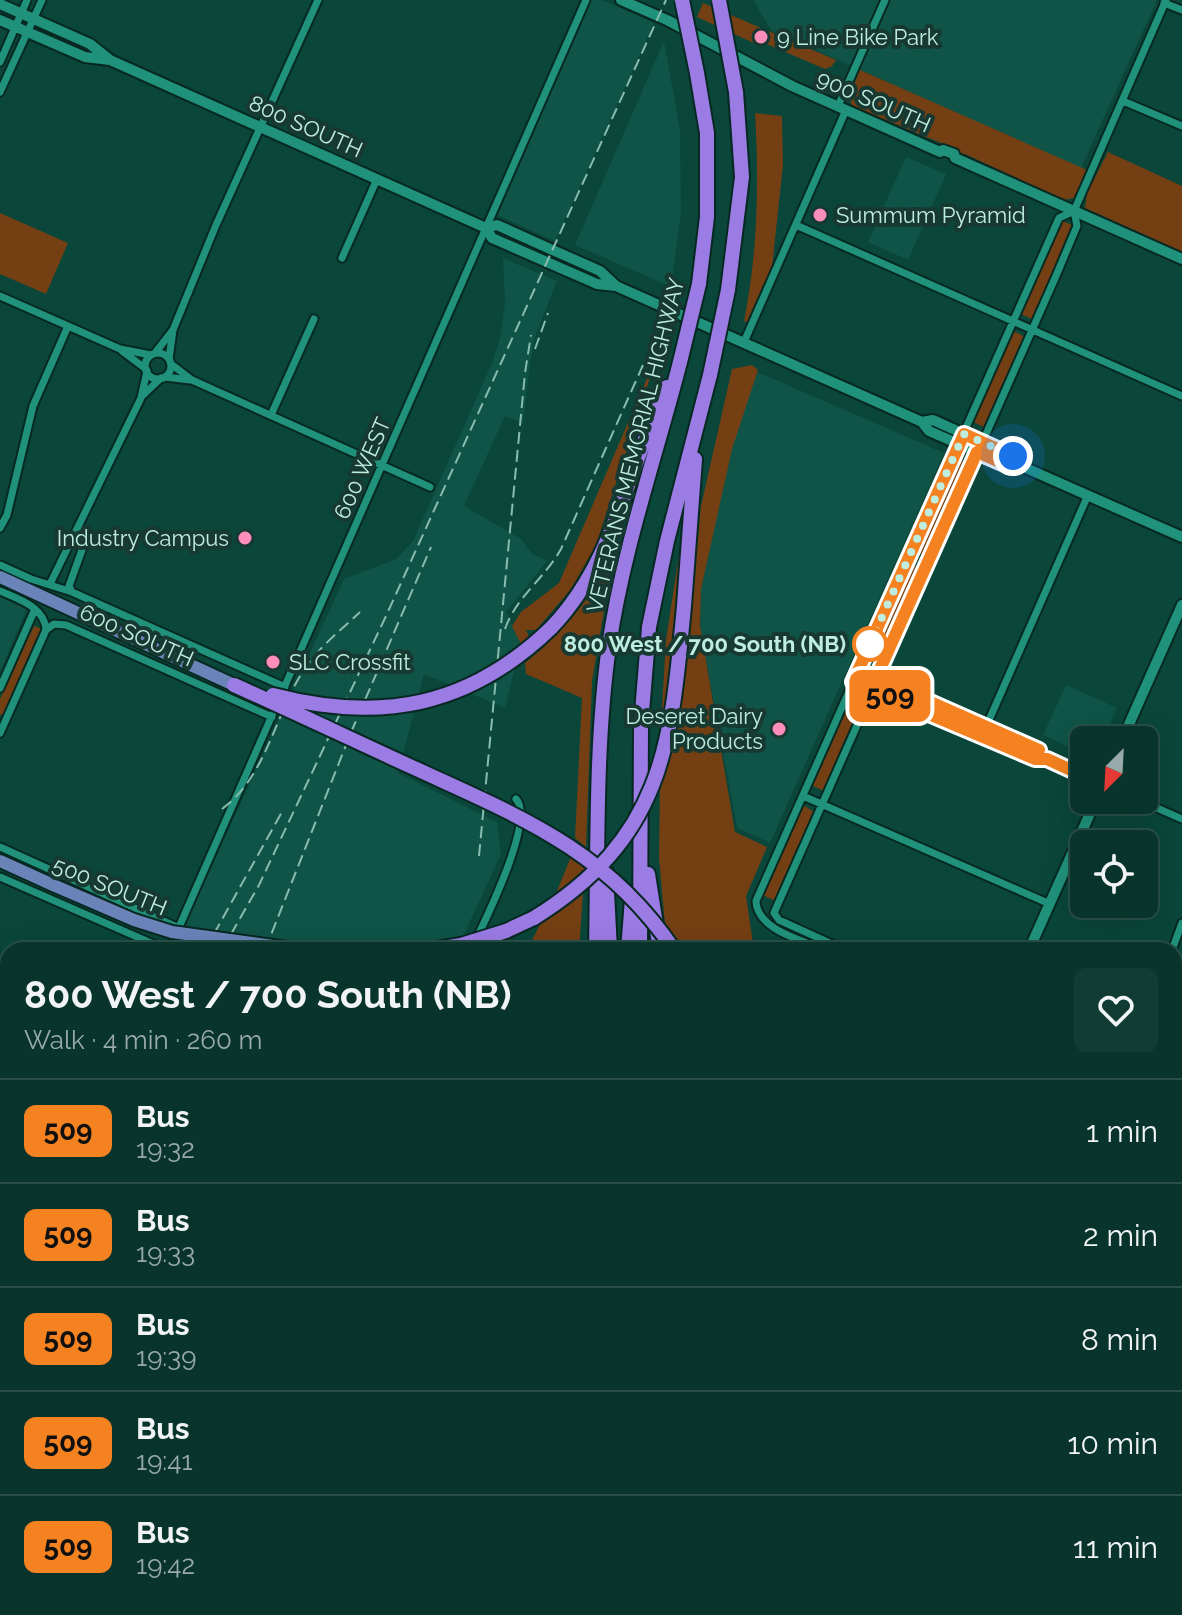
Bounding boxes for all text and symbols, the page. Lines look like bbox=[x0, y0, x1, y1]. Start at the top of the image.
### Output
place label: 9 Line Bike Park bbox=[777, 24, 939, 50]
marker: 9 Line Bike Park bbox=[752, 28, 770, 46]
street label: 900 SOUTH bbox=[813, 64, 935, 138]
street label: 800 SOUTH bbox=[245, 89, 367, 163]
place label: Summum Pyramid bbox=[836, 202, 1026, 228]
marker: Summum Pyramid bbox=[811, 206, 829, 224]
street label: VETERANS MEMORIAL HIGHWAY bbox=[581, 275, 689, 615]
street label: 600 WEST bbox=[328, 413, 396, 523]
your location bbox=[993, 436, 1033, 476]
place label: Industry Campus bbox=[57, 525, 229, 551]
marker: Industry Campus bbox=[236, 529, 254, 547]
street label: 600 SOUTH bbox=[76, 598, 198, 672]
marker: 800 West / 700 South (NB) bbox=[853, 627, 887, 661]
place label: 800 West / 700 South (NB) bbox=[564, 631, 846, 657]
place label: SLC Crossfit bbox=[289, 649, 411, 675]
marker: SLC Crossfit bbox=[264, 653, 282, 671]
line badge: 509 bbox=[844, 670, 936, 722]
text: 509 bbox=[865, 679, 915, 712]
place label: Deseret Dairy Products bbox=[626, 703, 763, 754]
marker: Deseret Dairy Products bbox=[770, 720, 788, 738]
north arrow bbox=[1070, 726, 1158, 814]
map controls bbox=[1070, 726, 1158, 918]
button: locate bbox=[1070, 830, 1158, 918]
street label: 500 SOUTH bbox=[49, 851, 171, 921]
button: heart bbox=[1074, 968, 1158, 1052]
text: 800 West / 700 South (NB) bbox=[24, 972, 511, 1017]
text: Walk · 4 min · 260 m bbox=[24, 1025, 262, 1055]
text: Bus bbox=[136, 1099, 190, 1134]
text: 509 bbox=[43, 1114, 93, 1147]
text: 1 min bbox=[1086, 1114, 1158, 1149]
text: 19:32 bbox=[136, 1134, 195, 1164]
text: Bus bbox=[136, 1203, 190, 1238]
text: 509 bbox=[43, 1218, 93, 1251]
text: 2 min bbox=[1083, 1218, 1158, 1253]
text: 19:33 bbox=[136, 1238, 195, 1268]
text: Bus bbox=[136, 1307, 190, 1342]
text: 509 bbox=[43, 1322, 93, 1355]
text: 8 min bbox=[1081, 1322, 1158, 1357]
text: 19:39 bbox=[136, 1342, 196, 1372]
text: Bus bbox=[136, 1411, 190, 1446]
text: 509 bbox=[43, 1426, 93, 1459]
text: 10 min bbox=[1068, 1426, 1158, 1461]
text: 19:41 bbox=[136, 1446, 193, 1476]
text: Bus bbox=[136, 1515, 190, 1550]
text: 509 bbox=[43, 1530, 93, 1563]
text: 11 min bbox=[1073, 1530, 1158, 1565]
text: 19:42 bbox=[136, 1550, 195, 1580]

